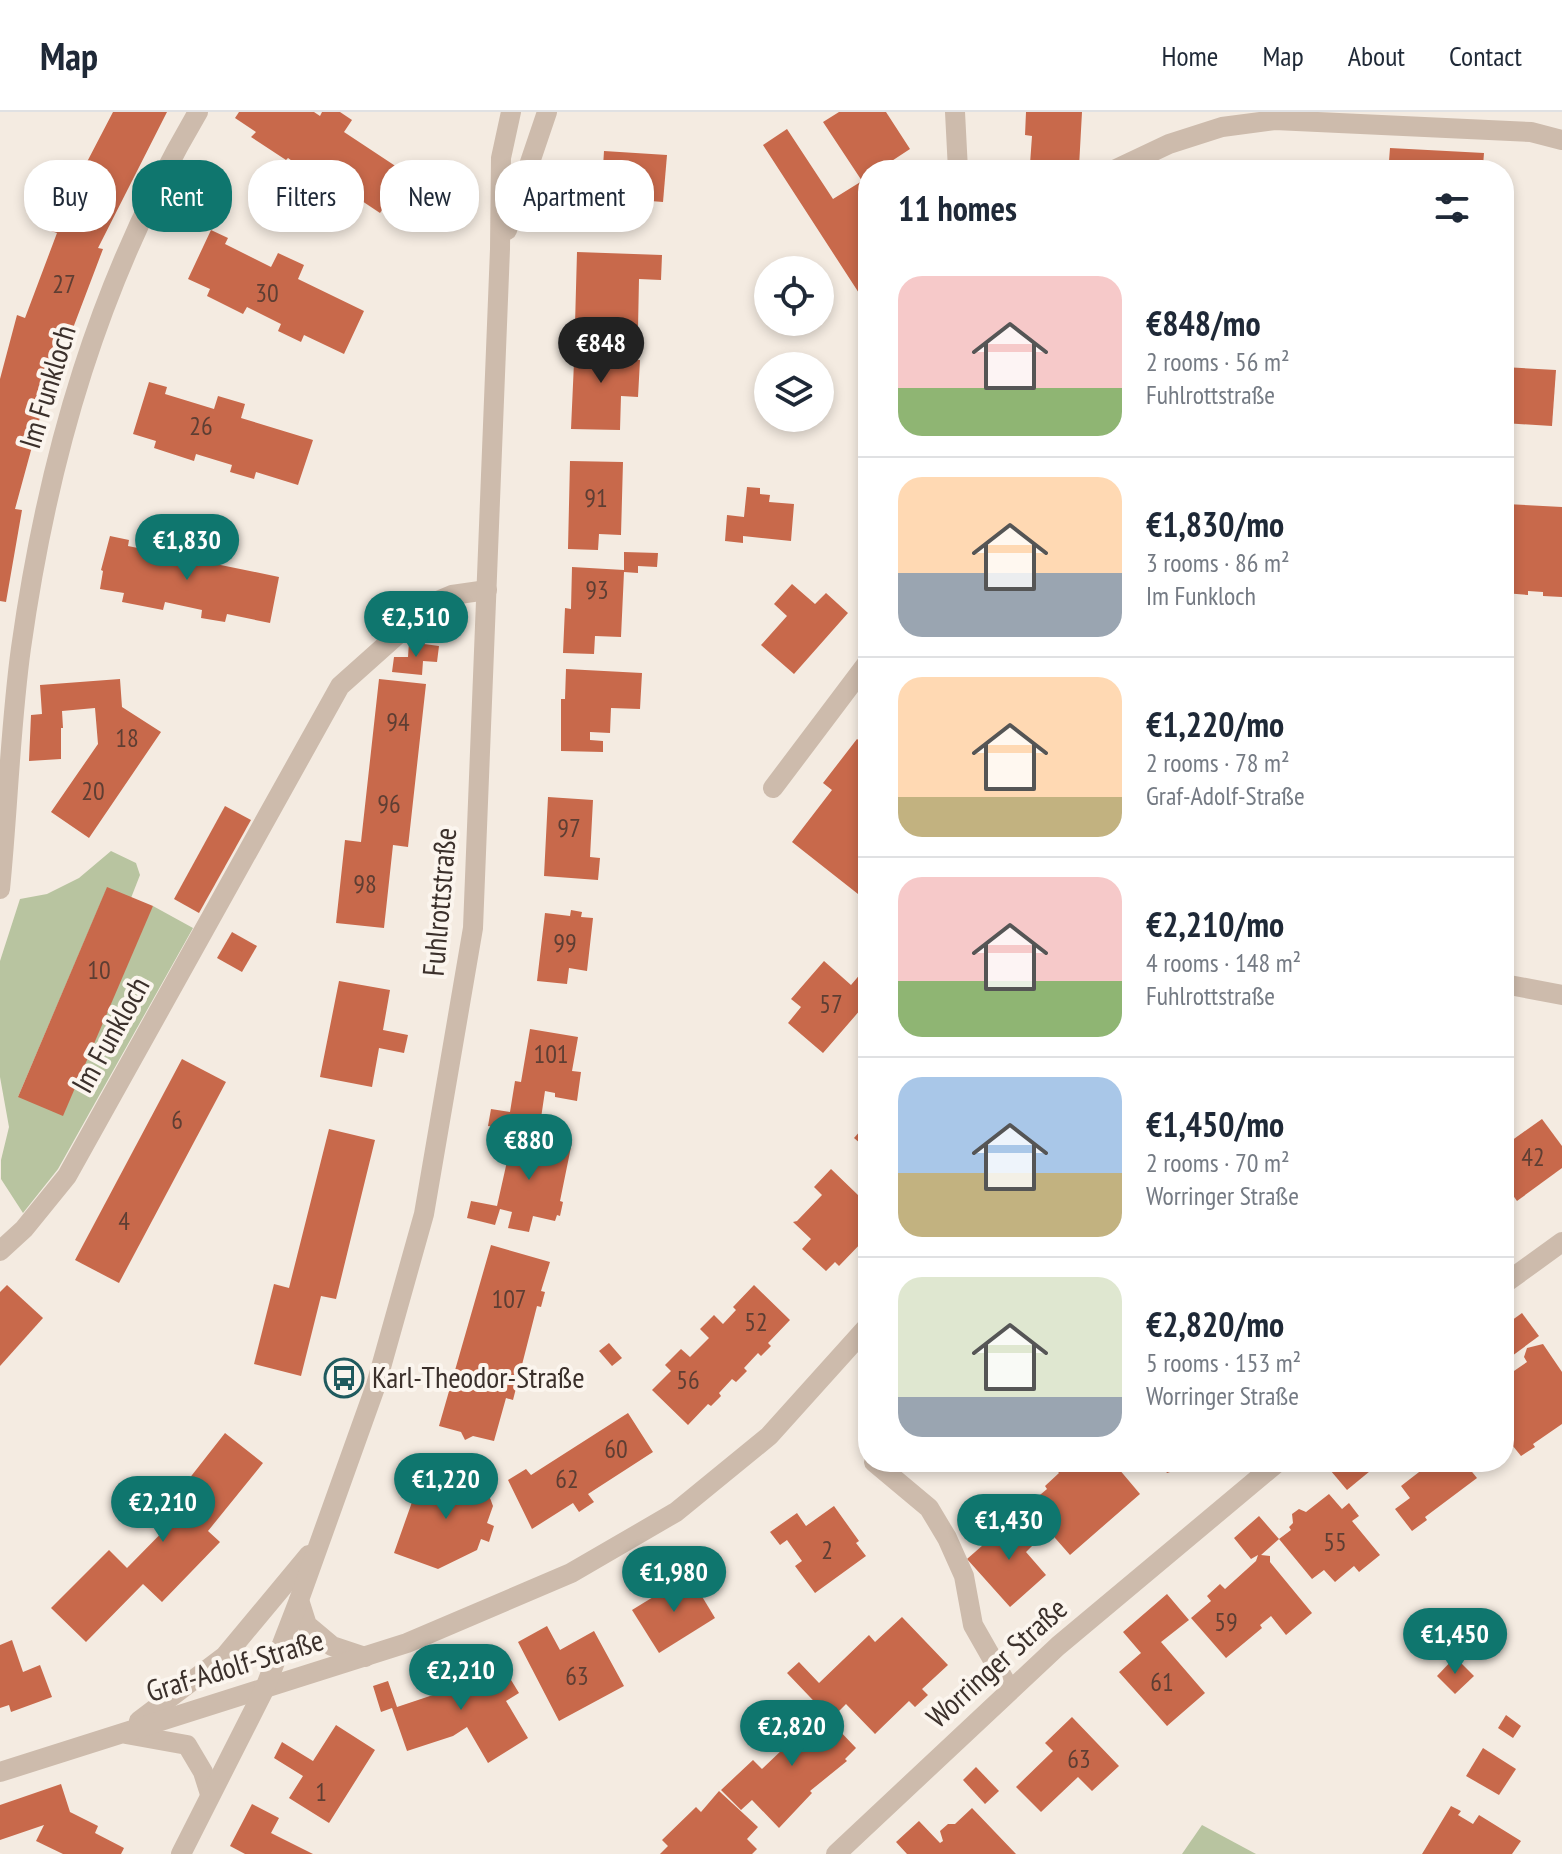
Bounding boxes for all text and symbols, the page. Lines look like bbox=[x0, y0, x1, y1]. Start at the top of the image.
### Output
text: Map bbox=[40, 31, 98, 80]
text: Home bbox=[1162, 37, 1218, 74]
text: Map bbox=[1262, 37, 1304, 74]
text: About bbox=[1348, 37, 1405, 74]
text: Contact bbox=[1449, 37, 1522, 74]
chip: Buy bbox=[24, 160, 116, 232]
chip: Rent bbox=[132, 160, 232, 232]
chip: Filters bbox=[248, 160, 364, 232]
chip: New bbox=[380, 160, 479, 232]
chip: Apartment bbox=[495, 160, 654, 232]
text: 11 homes bbox=[898, 186, 1017, 230]
icon: filters bbox=[1430, 186, 1474, 230]
map controls bbox=[754, 256, 834, 432]
button: locate bbox=[754, 256, 834, 336]
house number: 27 bbox=[52, 267, 76, 300]
house number: 30 bbox=[255, 276, 279, 309]
text: €848/mo bbox=[1146, 301, 1261, 345]
icon: home bbox=[962, 308, 1058, 404]
pin: €848 bbox=[554, 317, 648, 385]
street label: Im Funkloch bbox=[9, 320, 84, 453]
text: €848 bbox=[576, 326, 626, 359]
text: 2 rooms · 56 m² bbox=[1146, 345, 1290, 378]
button: layers bbox=[754, 352, 834, 432]
text: Fuhlrottstraße bbox=[1146, 378, 1275, 411]
house number: 26 bbox=[189, 409, 213, 442]
house number: 91 bbox=[584, 481, 608, 514]
text: €1,830/mo bbox=[1146, 502, 1284, 546]
icon: home bbox=[962, 509, 1058, 605]
pin: €1,830 bbox=[122, 514, 252, 582]
text: €1,830 bbox=[153, 523, 221, 556]
text: 3 rooms · 86 m² bbox=[1146, 546, 1290, 579]
house number: 93 bbox=[585, 573, 609, 606]
text: Im Funkloch bbox=[1146, 579, 1256, 612]
pin: €2,510 bbox=[351, 591, 481, 659]
text: €2,510 bbox=[382, 600, 450, 633]
text: €1,220/mo bbox=[1146, 702, 1284, 746]
house number: 94 bbox=[386, 705, 410, 738]
icon: home bbox=[962, 709, 1058, 805]
house number: 18 bbox=[115, 721, 139, 754]
text: 2 rooms · 78 m² bbox=[1146, 746, 1290, 779]
house number: 20 bbox=[81, 774, 105, 807]
text: Graf-Adolf-Straße bbox=[1146, 779, 1305, 812]
house number: 96 bbox=[377, 787, 401, 820]
house number: 97 bbox=[557, 811, 581, 844]
street label: Fuhlrottstraße bbox=[413, 826, 464, 978]
house number: 98 bbox=[353, 867, 377, 900]
text: €2,210/mo bbox=[1146, 902, 1284, 946]
icon: home bbox=[962, 909, 1058, 1005]
house number: 99 bbox=[553, 926, 577, 959]
text: 4 rooms · 148 m² bbox=[1146, 946, 1301, 979]
house number: 10 bbox=[87, 953, 111, 986]
street label: Im Funkloch bbox=[62, 969, 158, 1099]
text: Fuhlrottstraße bbox=[1146, 979, 1275, 1012]
house number: 57 bbox=[819, 987, 843, 1020]
house number: 101 bbox=[533, 1037, 569, 1070]
text: €1,450/mo bbox=[1146, 1102, 1284, 1146]
house number: 6 bbox=[171, 1103, 183, 1136]
icon: home bbox=[962, 1109, 1058, 1205]
pin: €880 bbox=[482, 1114, 576, 1182]
text: €880 bbox=[504, 1123, 554, 1156]
house number: 42 bbox=[1521, 1140, 1545, 1173]
text: 2 rooms · 70 m² bbox=[1146, 1146, 1290, 1179]
text: Worringer Straße bbox=[1146, 1179, 1299, 1212]
house number: 4 bbox=[118, 1204, 130, 1237]
house number: 107 bbox=[491, 1282, 527, 1315]
text: €2,820/mo bbox=[1146, 1302, 1284, 1346]
house number: 52 bbox=[744, 1305, 768, 1338]
icon: home bbox=[962, 1309, 1058, 1405]
text: 5 rooms · 153 m² bbox=[1146, 1346, 1301, 1379]
bus stop icon: Karl-Theodor-Straße bbox=[323, 1357, 365, 1399]
place label: Karl-Theodor-Straße bbox=[372, 1357, 585, 1396]
house number: 56 bbox=[676, 1363, 700, 1396]
text: Worringer Straße bbox=[1146, 1379, 1299, 1412]
house number: 60 bbox=[604, 1432, 628, 1465]
pin: €1,220 bbox=[381, 1453, 511, 1521]
text: €1,220 bbox=[412, 1462, 480, 1495]
house number: 62 bbox=[555, 1462, 579, 1495]
pin: €2,210 bbox=[98, 1476, 228, 1544]
text: €2,210 bbox=[129, 1485, 197, 1518]
pin: €1,430 bbox=[944, 1494, 1074, 1562]
text: €1,430 bbox=[975, 1503, 1043, 1536]
house number: 55 bbox=[1323, 1525, 1347, 1558]
house number: 2 bbox=[821, 1533, 833, 1566]
pin: €1,980 bbox=[609, 1546, 739, 1614]
text: €1,980 bbox=[640, 1555, 708, 1588]
street label: Worringer Straße bbox=[917, 1588, 1075, 1735]
house number: 59 bbox=[1214, 1605, 1238, 1638]
pin: €1,450 bbox=[1390, 1608, 1520, 1676]
text: €1,450 bbox=[1421, 1617, 1489, 1650]
street label: Graf-Adolf-Straße bbox=[141, 1619, 328, 1710]
pin: €2,210 bbox=[396, 1644, 526, 1712]
text: €2,210 bbox=[427, 1653, 495, 1686]
house number: 63 bbox=[565, 1659, 589, 1692]
house number: 61 bbox=[1150, 1665, 1174, 1698]
pin: €2,820 bbox=[727, 1700, 857, 1768]
text: €2,820 bbox=[758, 1709, 826, 1742]
house number: 63 bbox=[1067, 1742, 1091, 1775]
house number: 1 bbox=[315, 1775, 327, 1808]

